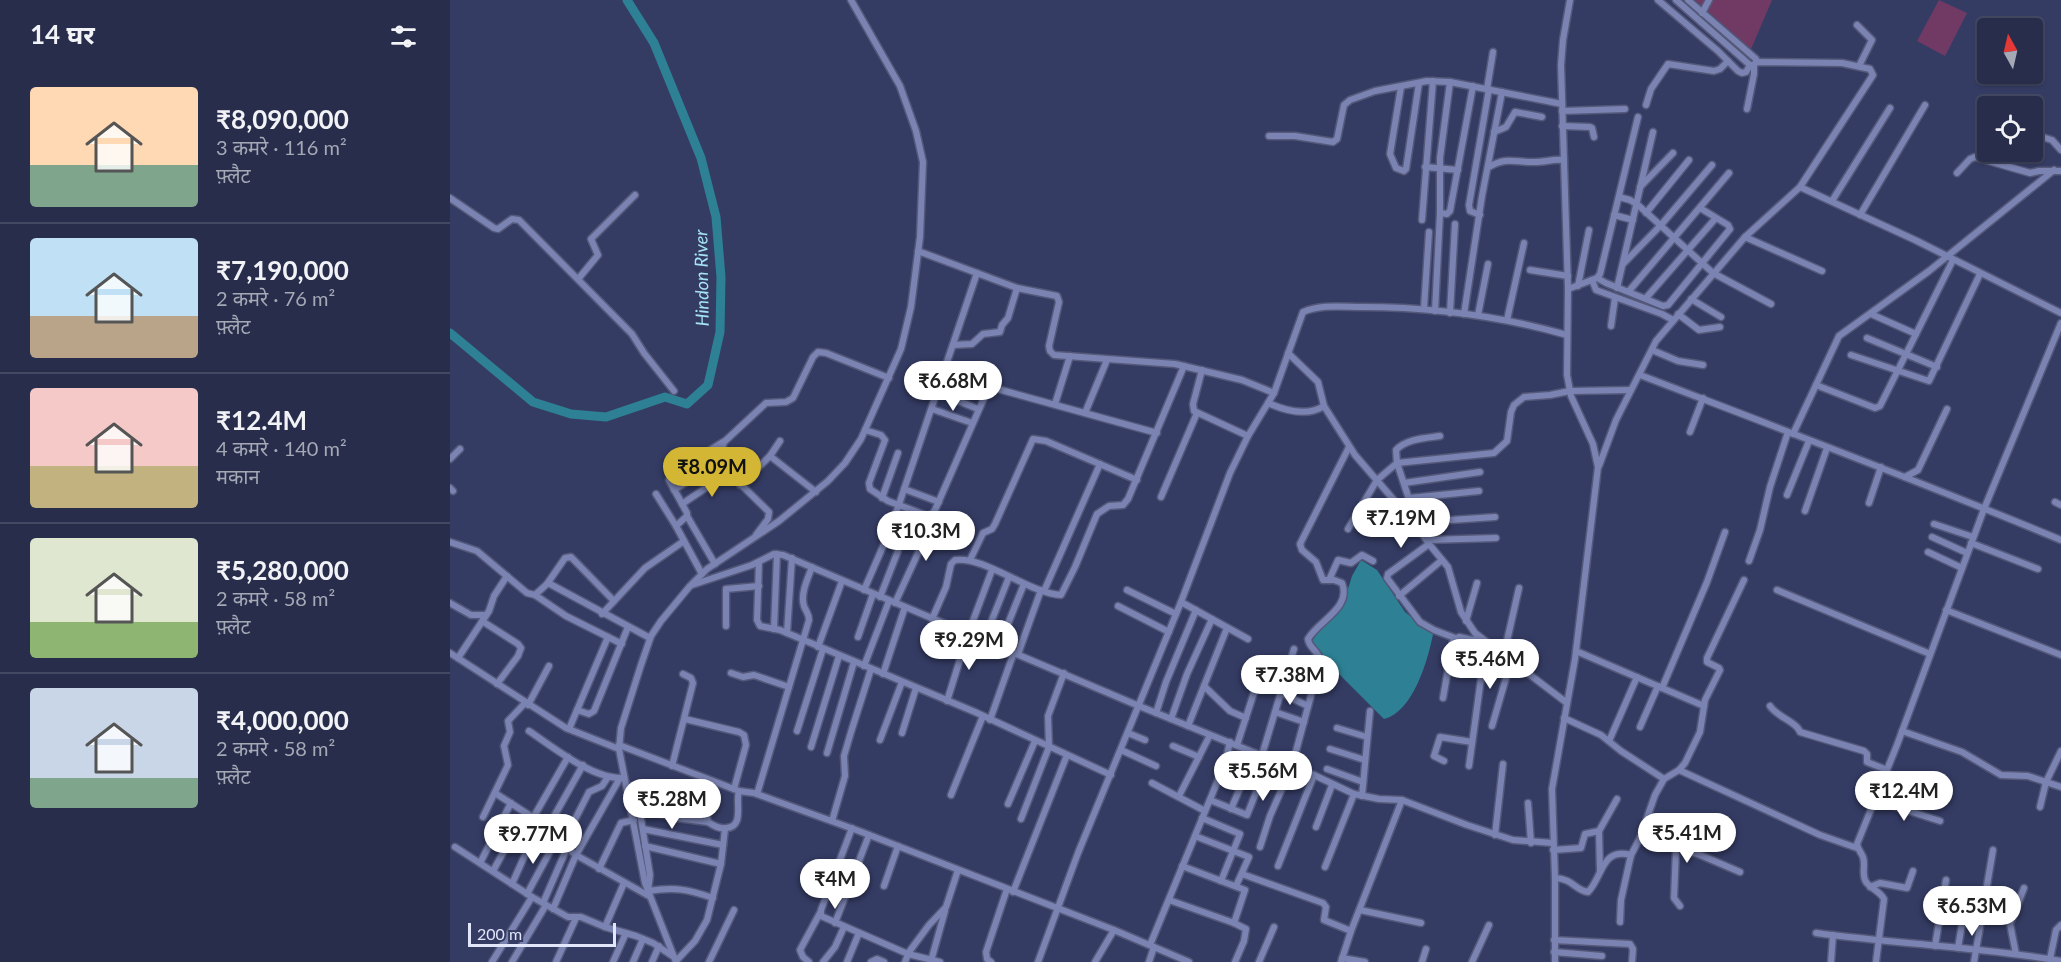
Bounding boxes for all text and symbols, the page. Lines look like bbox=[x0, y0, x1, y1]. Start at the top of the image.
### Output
text: 14 घर bbox=[30, 18, 95, 50]
north arrow bbox=[1977, 18, 2043, 84]
map controls bbox=[1977, 18, 2043, 162]
icon: filters bbox=[387, 20, 420, 53]
button: locate bbox=[1977, 96, 2043, 162]
text: ₹8,090,000 bbox=[216, 103, 349, 135]
icon: home bbox=[78, 111, 150, 183]
text: 3 कमरे · 116 m² bbox=[216, 135, 347, 159]
text: फ़्लैट bbox=[216, 163, 251, 187]
water label: Hindon River bbox=[689, 229, 713, 327]
text: ₹7,190,000 bbox=[216, 254, 349, 286]
icon: home bbox=[78, 262, 150, 334]
text: 2 कमरे · 76 m² bbox=[216, 286, 335, 310]
text: फ़्लैट bbox=[216, 314, 251, 338]
pin: ₹6.68M bbox=[904, 361, 1002, 412]
text: ₹6.68M bbox=[918, 368, 988, 392]
text: ₹12.4M bbox=[216, 404, 307, 436]
icon: home bbox=[78, 412, 150, 484]
text: 4 कमरे · 140 m² bbox=[216, 436, 347, 460]
pin: ₹8.09M bbox=[663, 447, 761, 498]
text: ₹8.09M bbox=[677, 454, 747, 478]
text: मकान bbox=[216, 464, 260, 488]
pin: ₹7.19M bbox=[1352, 498, 1450, 549]
text: ₹7.19M bbox=[1366, 505, 1436, 529]
pin: ₹10.3M bbox=[877, 511, 975, 562]
text: ₹10.3M bbox=[891, 518, 961, 542]
text: ₹5,280,000 bbox=[216, 554, 349, 586]
icon: home bbox=[78, 562, 150, 634]
text: 2 कमरे · 58 m² bbox=[216, 586, 335, 610]
text: फ़्लैट bbox=[216, 614, 251, 638]
pin: ₹9.29M bbox=[920, 620, 1018, 671]
text: ₹9.29M bbox=[934, 627, 1004, 651]
pin: ₹5.46M bbox=[1441, 639, 1539, 690]
text: ₹5.46M bbox=[1455, 646, 1525, 670]
pin: ₹7.38M bbox=[1241, 655, 1339, 706]
text: ₹7.38M bbox=[1255, 662, 1325, 686]
text: ₹4,000,000 bbox=[216, 704, 349, 736]
icon: home bbox=[78, 712, 150, 784]
text: 2 कमरे · 58 m² bbox=[216, 736, 335, 760]
pin: ₹5.56M bbox=[1214, 751, 1312, 802]
text: ₹5.56M bbox=[1228, 758, 1298, 782]
text: फ़्लैट bbox=[216, 764, 251, 788]
pin: ₹12.4M bbox=[1855, 771, 1953, 822]
text: ₹12.4M bbox=[1869, 778, 1939, 802]
pin: ₹5.28M bbox=[623, 779, 721, 830]
text: ₹5.28M bbox=[637, 786, 707, 810]
pin: ₹5.41M bbox=[1638, 813, 1736, 864]
pin: ₹9.77M bbox=[484, 814, 582, 865]
text: ₹5.41M bbox=[1652, 820, 1722, 844]
text: ₹9.77M bbox=[498, 821, 568, 845]
pin: ₹4M bbox=[806, 859, 864, 910]
text: ₹4M bbox=[814, 866, 856, 890]
pin: ₹6.53M bbox=[1923, 886, 2021, 937]
text: ₹6.53M bbox=[1937, 893, 2007, 917]
scale bar bbox=[468, 920, 616, 948]
text: 200 m bbox=[477, 924, 522, 943]

